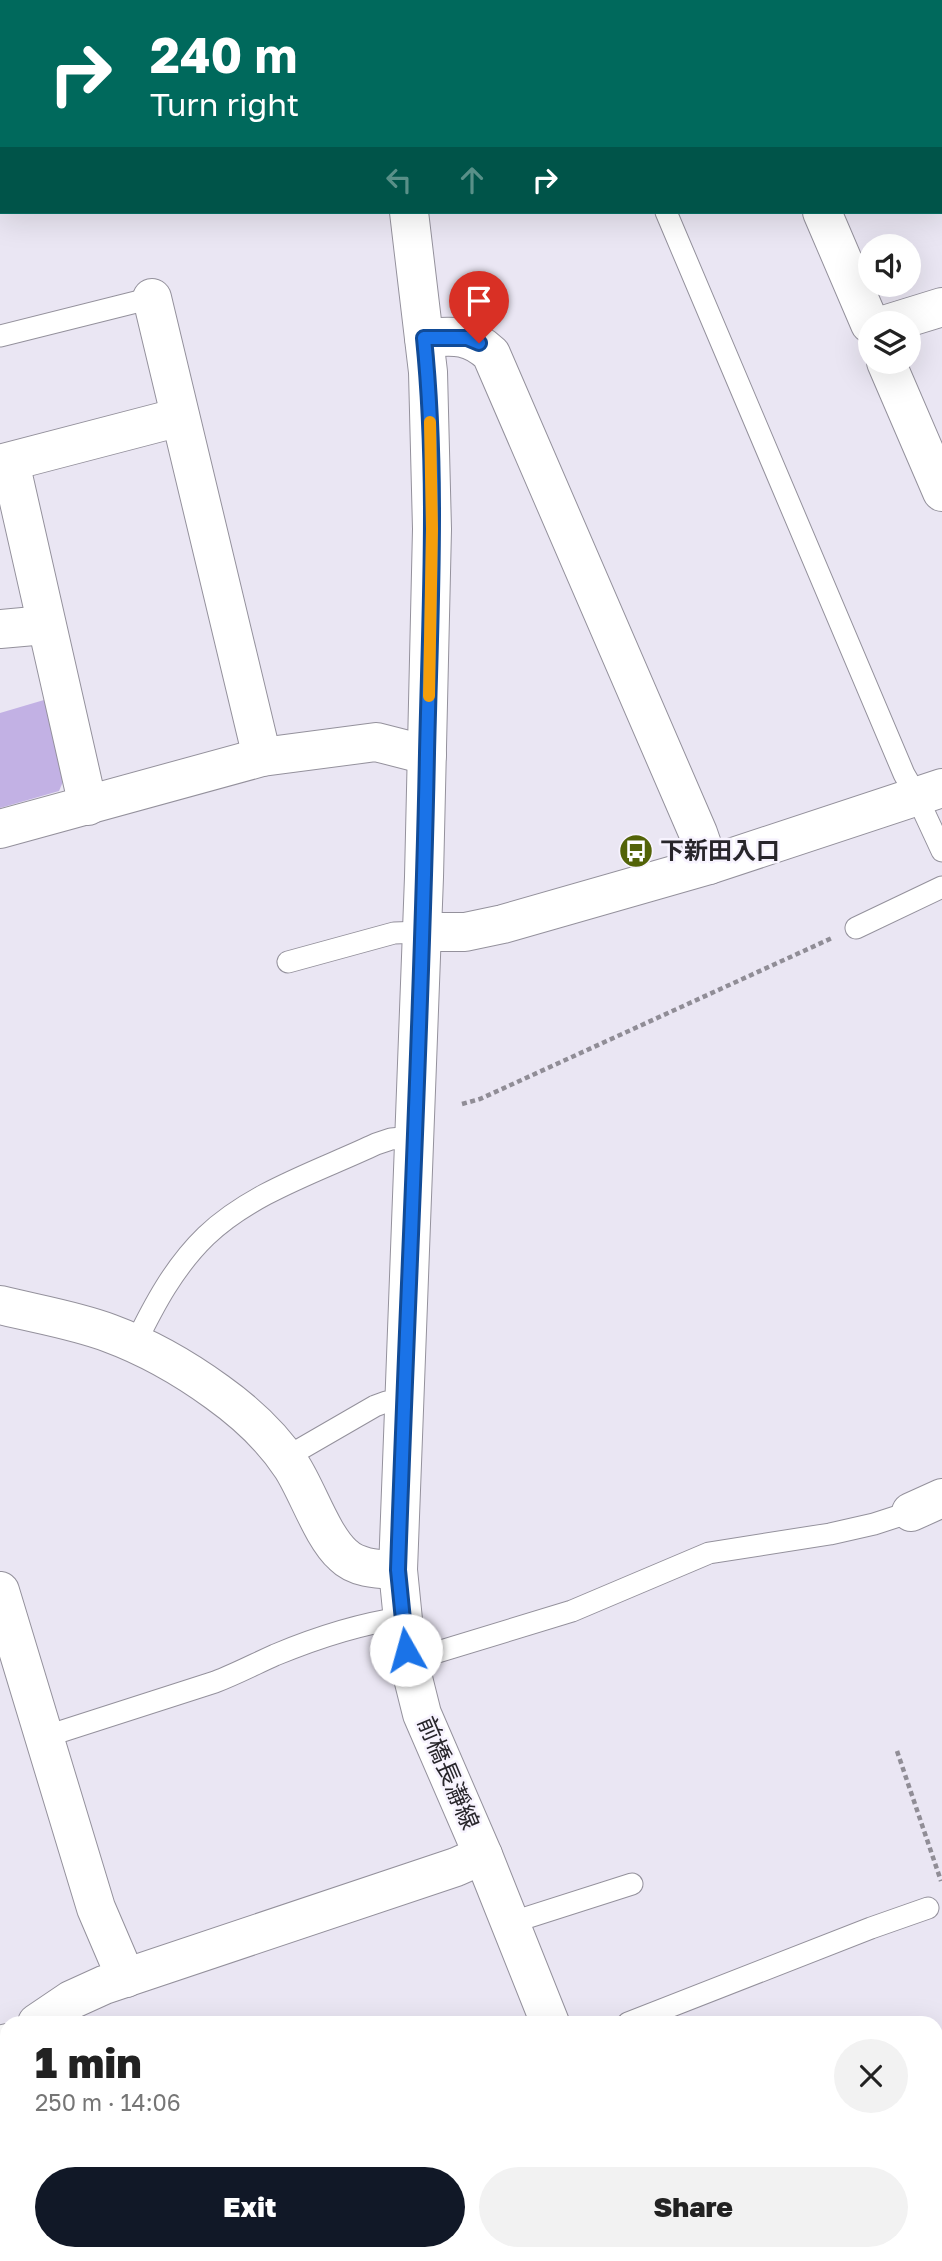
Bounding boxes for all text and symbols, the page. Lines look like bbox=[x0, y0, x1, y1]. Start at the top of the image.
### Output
text: 240 m bbox=[150, 25, 298, 84]
icon: right bbox=[35, 28, 126, 119]
text: Turn right bbox=[150, 85, 299, 123]
icon: left bbox=[380, 161, 418, 199]
icon: ahead bbox=[453, 161, 491, 199]
icon: right bbox=[526, 161, 564, 199]
map controls bbox=[858, 234, 921, 374]
button: sound bbox=[858, 234, 921, 297]
pin bbox=[449, 271, 509, 343]
icon: arrive bbox=[460, 282, 498, 320]
button: layers bbox=[858, 311, 921, 374]
bus stop icon: 下新田入口 bbox=[617, 832, 655, 870]
place label: 下新田入口 bbox=[660, 835, 780, 864]
position arrow bbox=[369, 1613, 443, 1687]
street label: 前橋長瀞線 bbox=[413, 1712, 486, 1833]
text: 1 min bbox=[35, 2037, 142, 2087]
button: close bbox=[834, 2039, 908, 2113]
text: 250 m · 14:06 bbox=[35, 2088, 181, 2116]
button: Exit bbox=[35, 2167, 465, 2247]
button: Share bbox=[479, 2167, 908, 2247]

